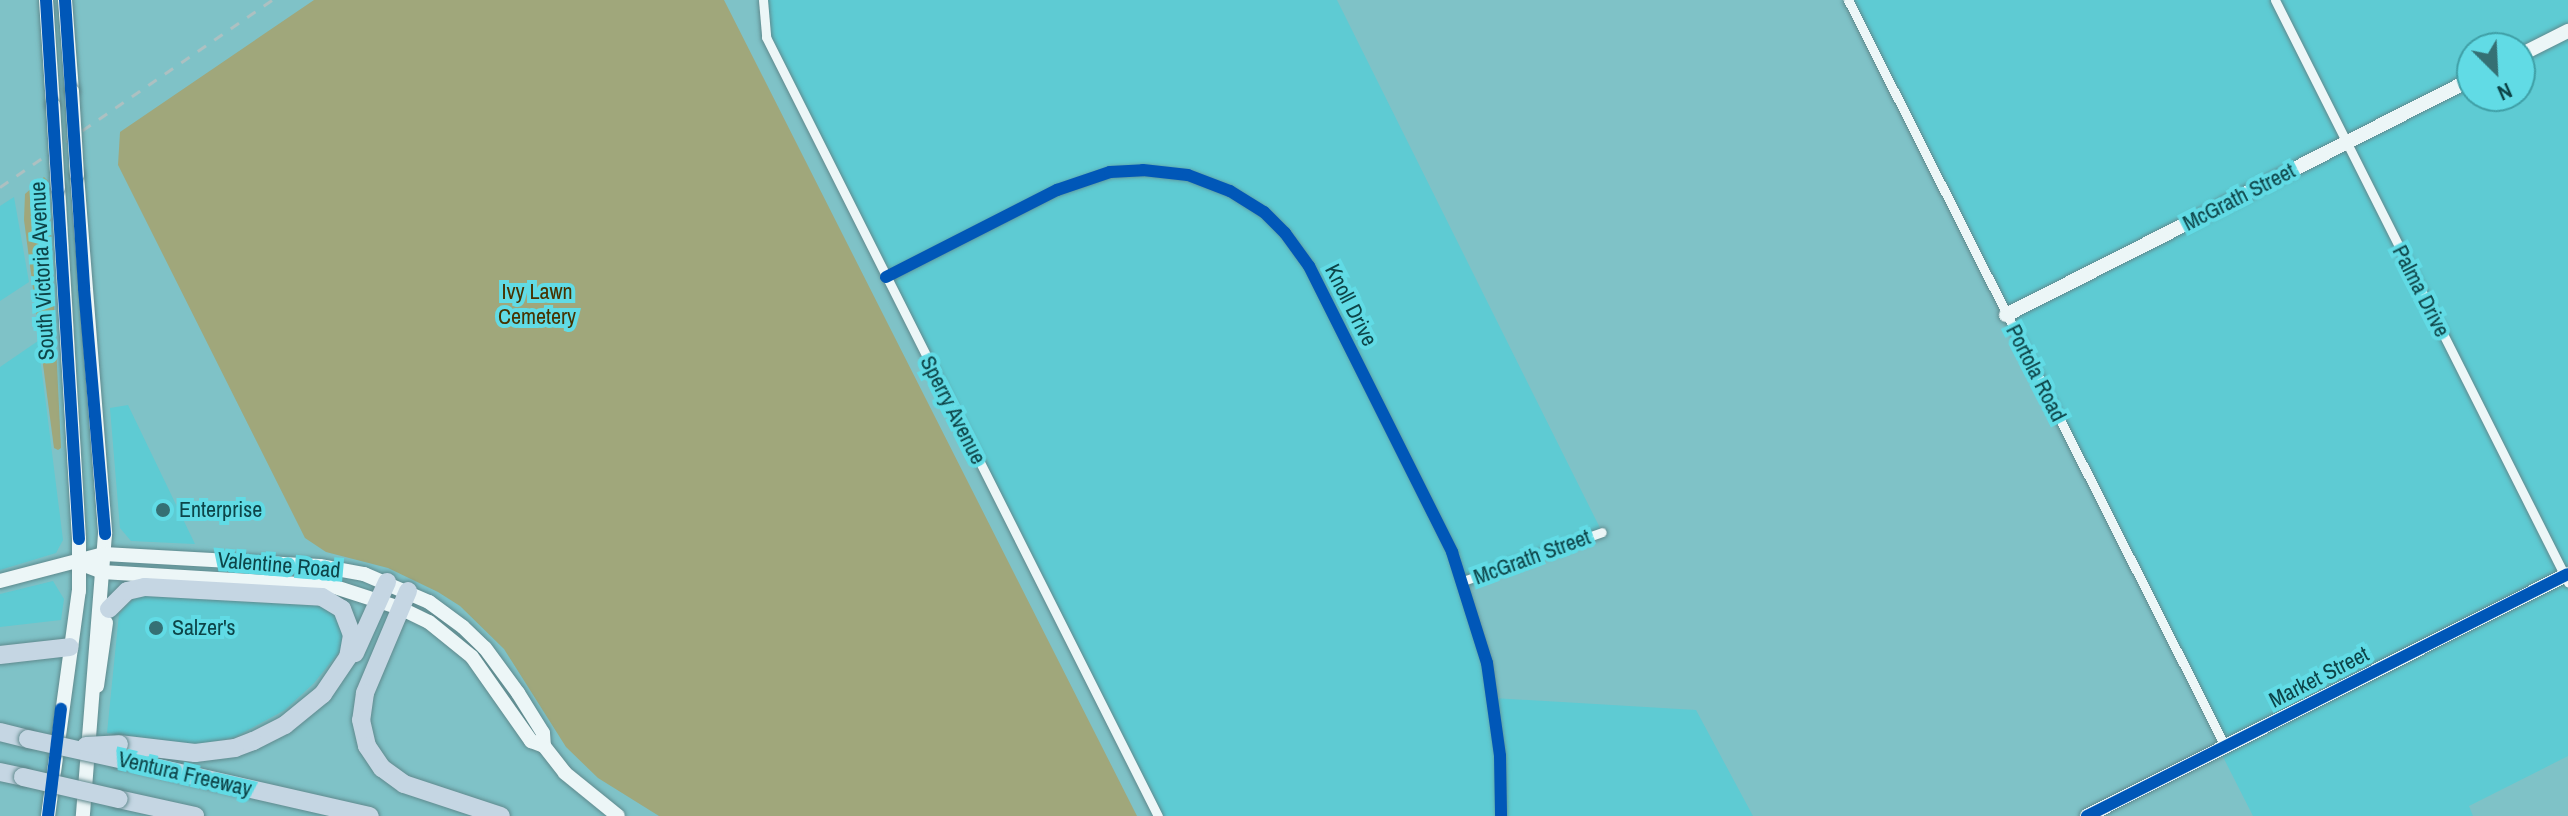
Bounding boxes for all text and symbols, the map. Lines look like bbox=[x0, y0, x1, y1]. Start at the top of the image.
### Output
north arrow bbox=[2456, 32, 2536, 112]
text: N bbox=[2493, 76, 2517, 108]
street label: McGrath Street bbox=[2179, 157, 2299, 237]
street label: South Victoria Avenue bbox=[24, 180, 60, 362]
street label: Palma Drive bbox=[2387, 241, 2455, 341]
street label: Knoll Drive bbox=[1319, 260, 1383, 350]
park label: Ivy Lawn Cemetery bbox=[498, 278, 576, 330]
street label: Portola Road bbox=[2000, 320, 2072, 426]
street label: Sperry Avenue bbox=[914, 351, 992, 469]
place label: Enterprise bbox=[179, 497, 262, 523]
marker: Enterprise bbox=[154, 501, 172, 519]
street label: McGrath Street bbox=[1470, 524, 1594, 590]
street label: Valentine Road bbox=[217, 546, 341, 584]
place label: Salzer's bbox=[172, 615, 236, 641]
marker: Salzer's bbox=[147, 619, 165, 637]
street label: Market Street bbox=[2265, 641, 2373, 713]
street label: Ventura Freeway bbox=[116, 746, 254, 802]

